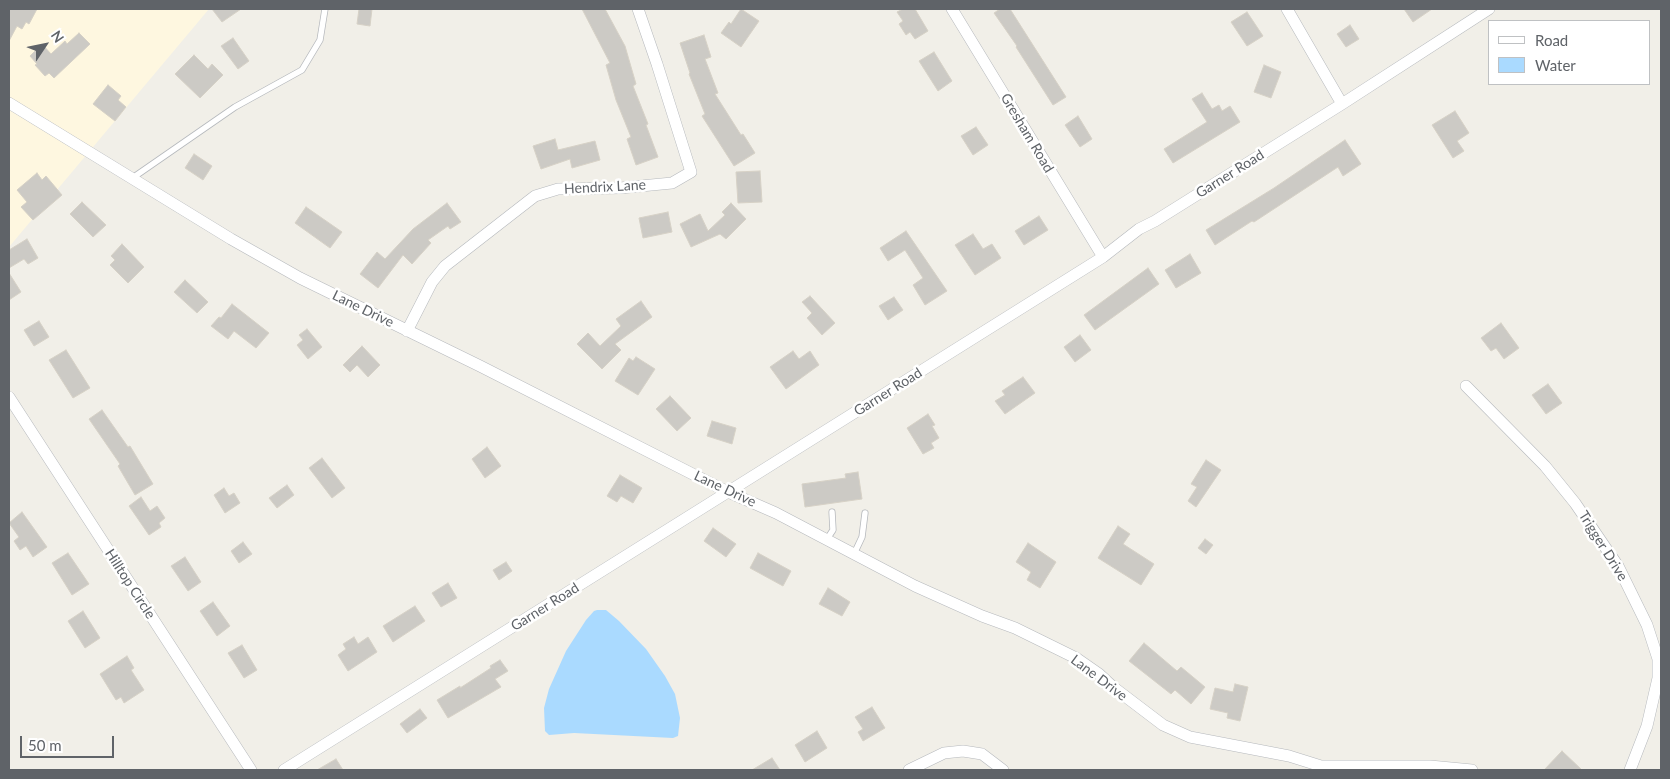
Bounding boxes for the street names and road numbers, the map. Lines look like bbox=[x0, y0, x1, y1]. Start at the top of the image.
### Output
street label: Gresham Road bbox=[997, 90, 1057, 176]
street label: Garner Road bbox=[1193, 146, 1267, 202]
street label: Hendrix Lane bbox=[564, 176, 646, 198]
street label: Lane Drive bbox=[330, 287, 396, 331]
street label: Garner Road bbox=[851, 364, 925, 420]
street label: Lane Drive bbox=[691, 467, 759, 511]
street label: Trigger Drive bbox=[1575, 508, 1631, 584]
street label: Hilltop Circle bbox=[101, 546, 159, 622]
street label: Garner Road bbox=[508, 579, 582, 635]
street label: Lane Drive bbox=[1067, 651, 1131, 705]

